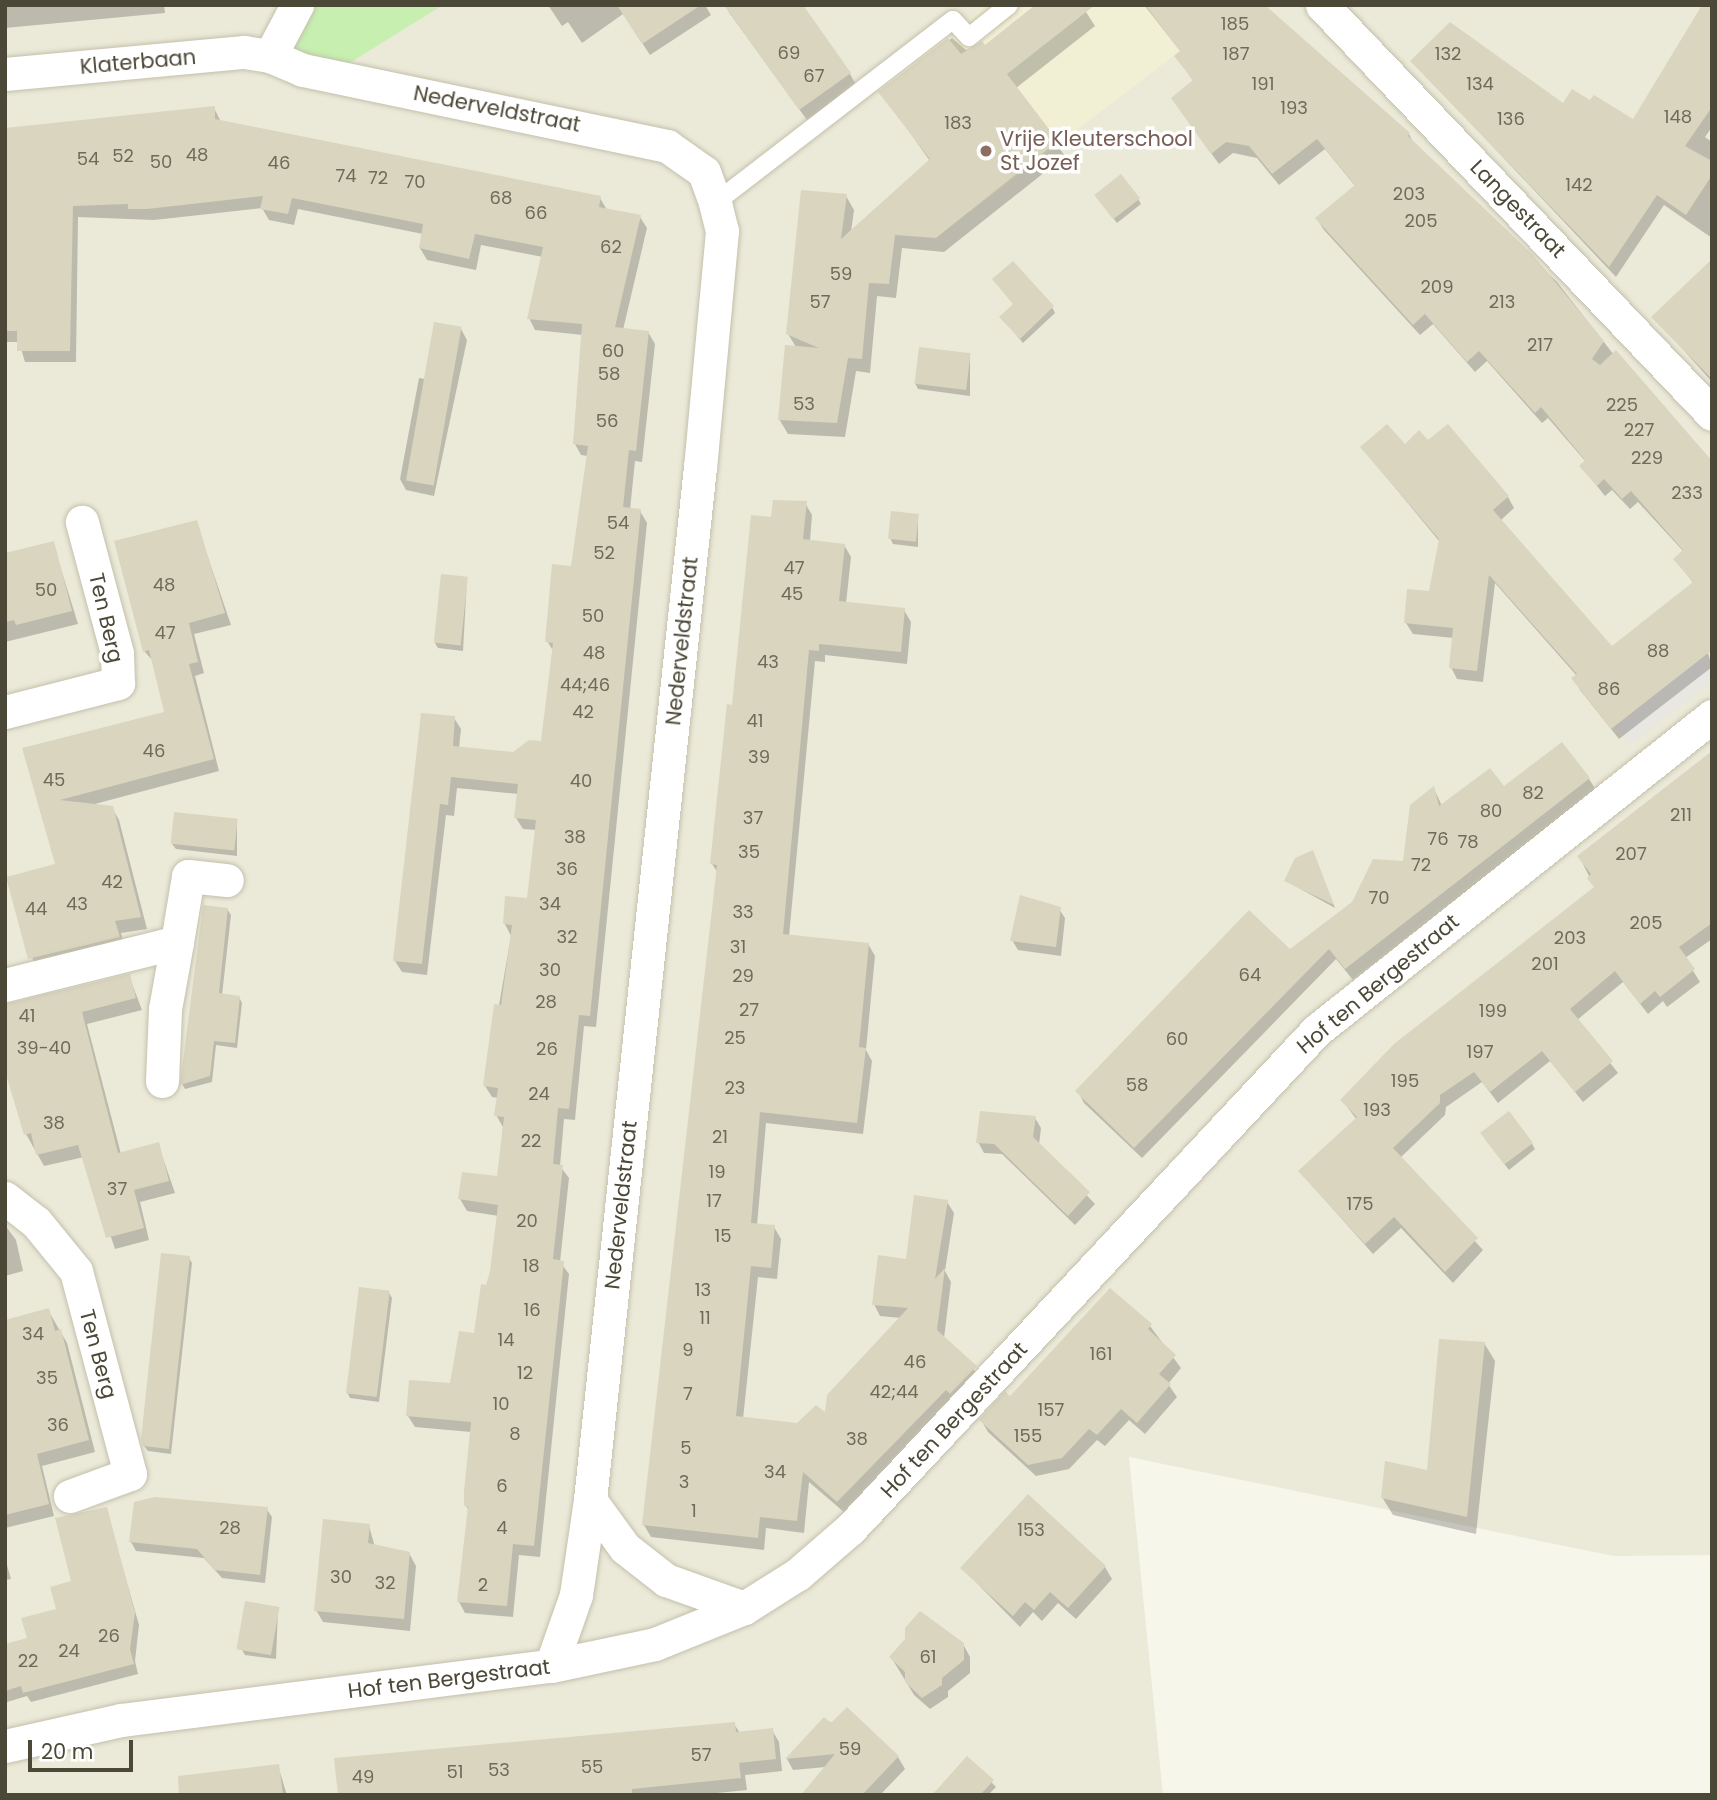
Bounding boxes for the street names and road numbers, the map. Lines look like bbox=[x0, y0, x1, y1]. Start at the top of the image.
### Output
street label: Klaterbaan bbox=[79, 44, 197, 80]
street label: Nederveldstraat bbox=[411, 80, 583, 138]
street label: Langestraat bbox=[1465, 155, 1571, 263]
street label: Nederveldstraat bbox=[661, 555, 703, 727]
street label: Ten Berg bbox=[83, 571, 129, 665]
street label: Hof ten Bergestraat bbox=[1292, 909, 1464, 1059]
street label: Nederveldstraat bbox=[600, 1119, 642, 1291]
street label: Ten Berg bbox=[74, 1307, 122, 1401]
street label: Hof ten Bergestraat bbox=[875, 1337, 1033, 1503]
street label: Hof ten Bergestraat bbox=[346, 1654, 552, 1704]

